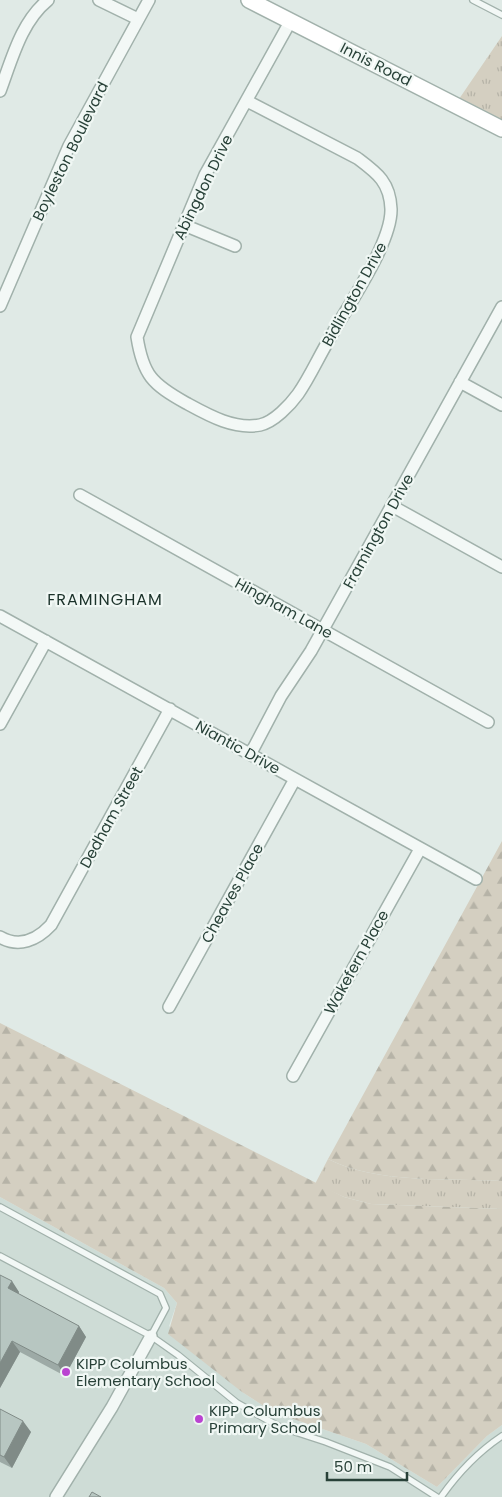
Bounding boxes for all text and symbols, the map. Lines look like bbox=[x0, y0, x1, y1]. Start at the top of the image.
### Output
street label: Innis Road bbox=[337, 37, 415, 91]
street label: Boyleston Boulevard bbox=[27, 78, 113, 224]
street label: Abingdon Drive bbox=[168, 131, 238, 243]
street label: Bidlington Drive bbox=[317, 238, 391, 350]
street label: Framington Drive bbox=[338, 470, 418, 592]
street label: Hingham Lane bbox=[231, 573, 337, 643]
district label: FRAMINGHAM bbox=[47, 588, 163, 611]
street label: Niantic Drive bbox=[192, 715, 284, 779]
street label: Dedham Street bbox=[74, 762, 148, 872]
street label: Cheaves Place bbox=[196, 839, 268, 947]
street label: Wakefern Place bbox=[319, 906, 393, 1018]
place label: KIPP Columbus Elementary School bbox=[76, 1353, 215, 1391]
marker: KIPP Columbus Elementary School bbox=[60, 1366, 72, 1378]
place label: KIPP Columbus Primary School bbox=[209, 1400, 321, 1438]
marker: KIPP Columbus Primary School bbox=[193, 1413, 205, 1425]
scale bar bbox=[327, 1450, 407, 1482]
text: 50 m bbox=[334, 1456, 372, 1477]

